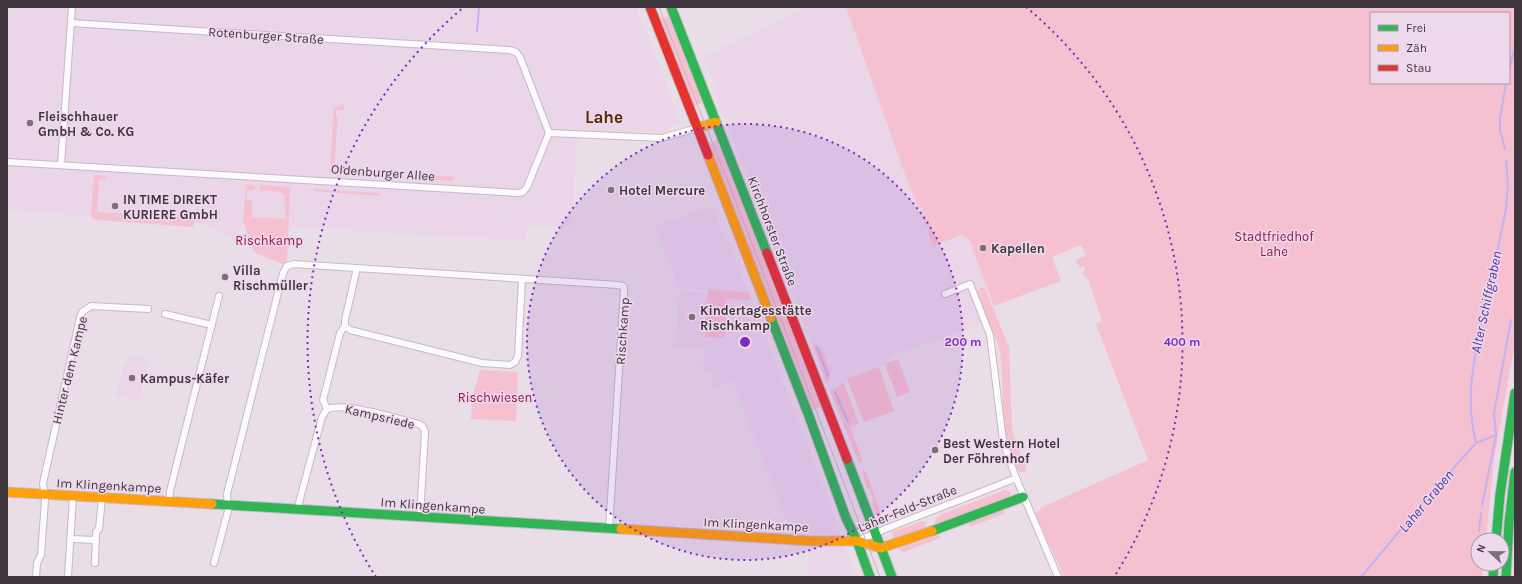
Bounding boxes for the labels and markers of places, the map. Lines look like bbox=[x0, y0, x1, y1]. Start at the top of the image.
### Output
place label: Fleischhauer GmbH & Co. KG bbox=[38, 109, 134, 139]
marker: Fleischhauer GmbH & Co. KG bbox=[25, 118, 35, 128]
place label: Hotel Mercure bbox=[619, 183, 705, 198]
marker: Hotel Mercure bbox=[606, 185, 616, 195]
place label: IN TIME DIREKT KURIERE GmbH bbox=[123, 192, 218, 222]
marker: IN TIME DIREKT KURIERE GmbH bbox=[110, 201, 120, 211]
place label: Kapellen bbox=[991, 241, 1045, 256]
marker: Kapellen bbox=[978, 243, 988, 253]
place label: Villa Rischmüller bbox=[233, 263, 309, 293]
marker: Villa Rischmüller bbox=[220, 272, 230, 282]
place label: Kindertagesstätte Rischkamp bbox=[700, 303, 812, 333]
marker: Kindertagesstätte Rischkamp bbox=[687, 312, 697, 322]
centre of rings bbox=[738, 335, 752, 349]
place label: Kampus-Käfer bbox=[140, 371, 230, 386]
marker: Kampus-Käfer bbox=[127, 373, 137, 383]
place label: Best Western Hotel Der Föhrenhof bbox=[943, 436, 1060, 466]
marker: Best Western Hotel Der Föhrenhof bbox=[930, 445, 940, 455]

